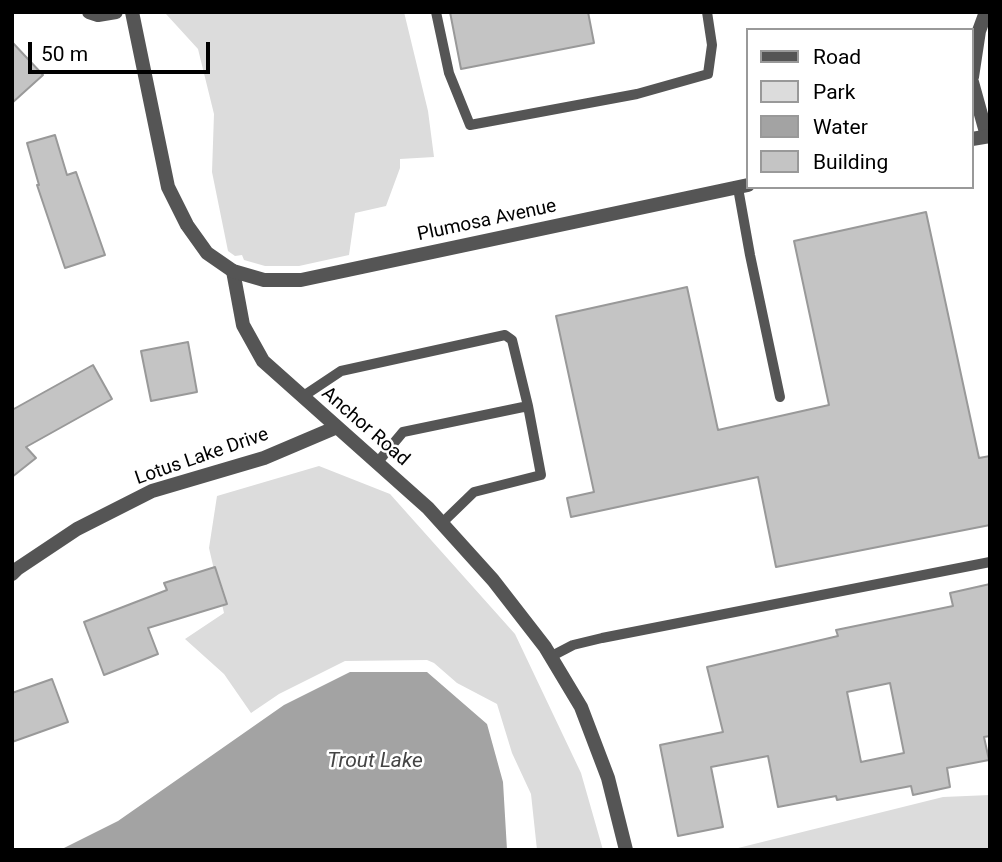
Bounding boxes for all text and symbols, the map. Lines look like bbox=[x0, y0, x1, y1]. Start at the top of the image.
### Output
scale bar bbox=[32, 28, 214, 72]
legend bbox=[746, 28, 974, 189]
text: 50 m bbox=[41, 42, 88, 66]
text: Road bbox=[813, 45, 861, 69]
text: Park bbox=[813, 80, 855, 104]
text: Water bbox=[813, 115, 868, 139]
text: Building bbox=[813, 150, 888, 174]
street label: Plumosa Avenue bbox=[415, 195, 559, 247]
street label: Anchor Road bbox=[316, 383, 414, 471]
street label: Lotus Lake Drive bbox=[132, 423, 272, 491]
water label: Trout Lake bbox=[327, 749, 423, 775]

